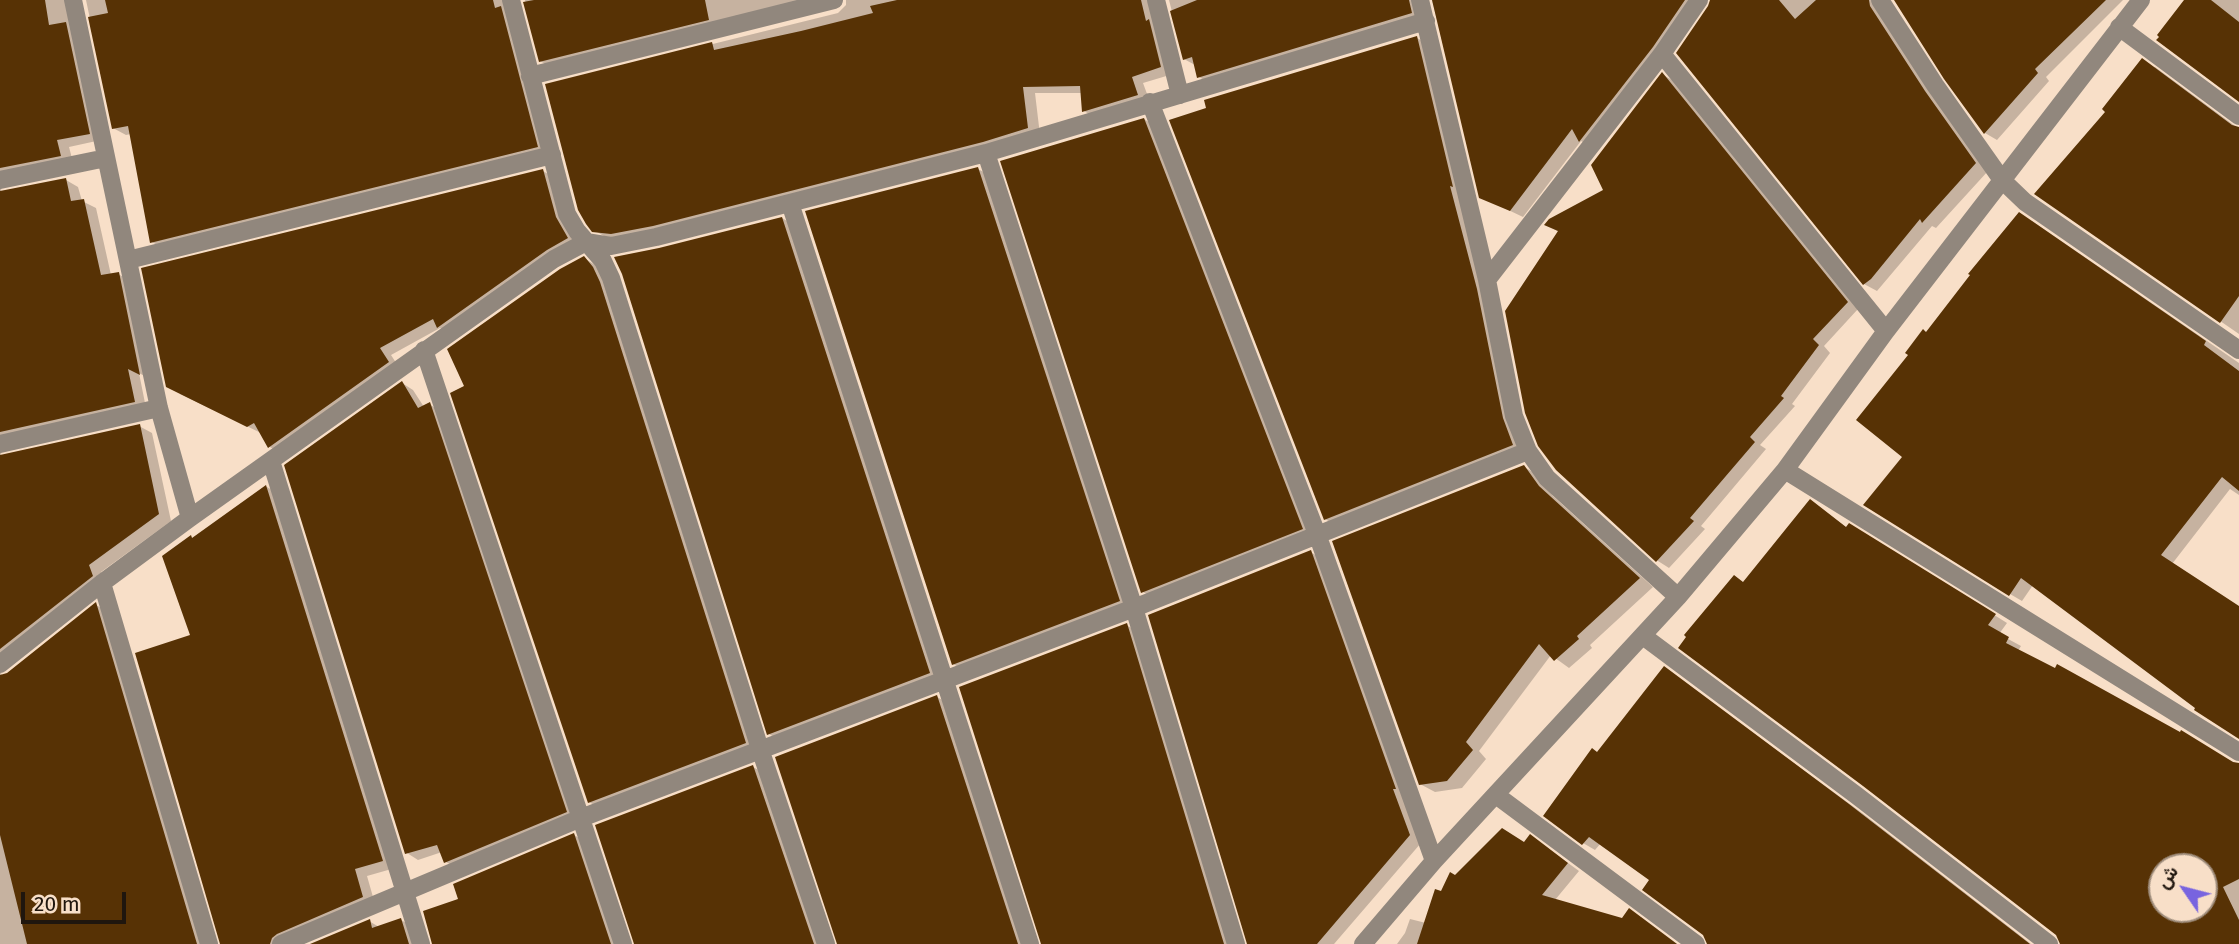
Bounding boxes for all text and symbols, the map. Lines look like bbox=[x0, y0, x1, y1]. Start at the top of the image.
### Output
north arrow bbox=[2148, 853, 2218, 923]
text: ش bbox=[2151, 861, 2183, 893]
scale bar bbox=[24, 878, 130, 922]
text: 20 m bbox=[34, 891, 80, 917]

